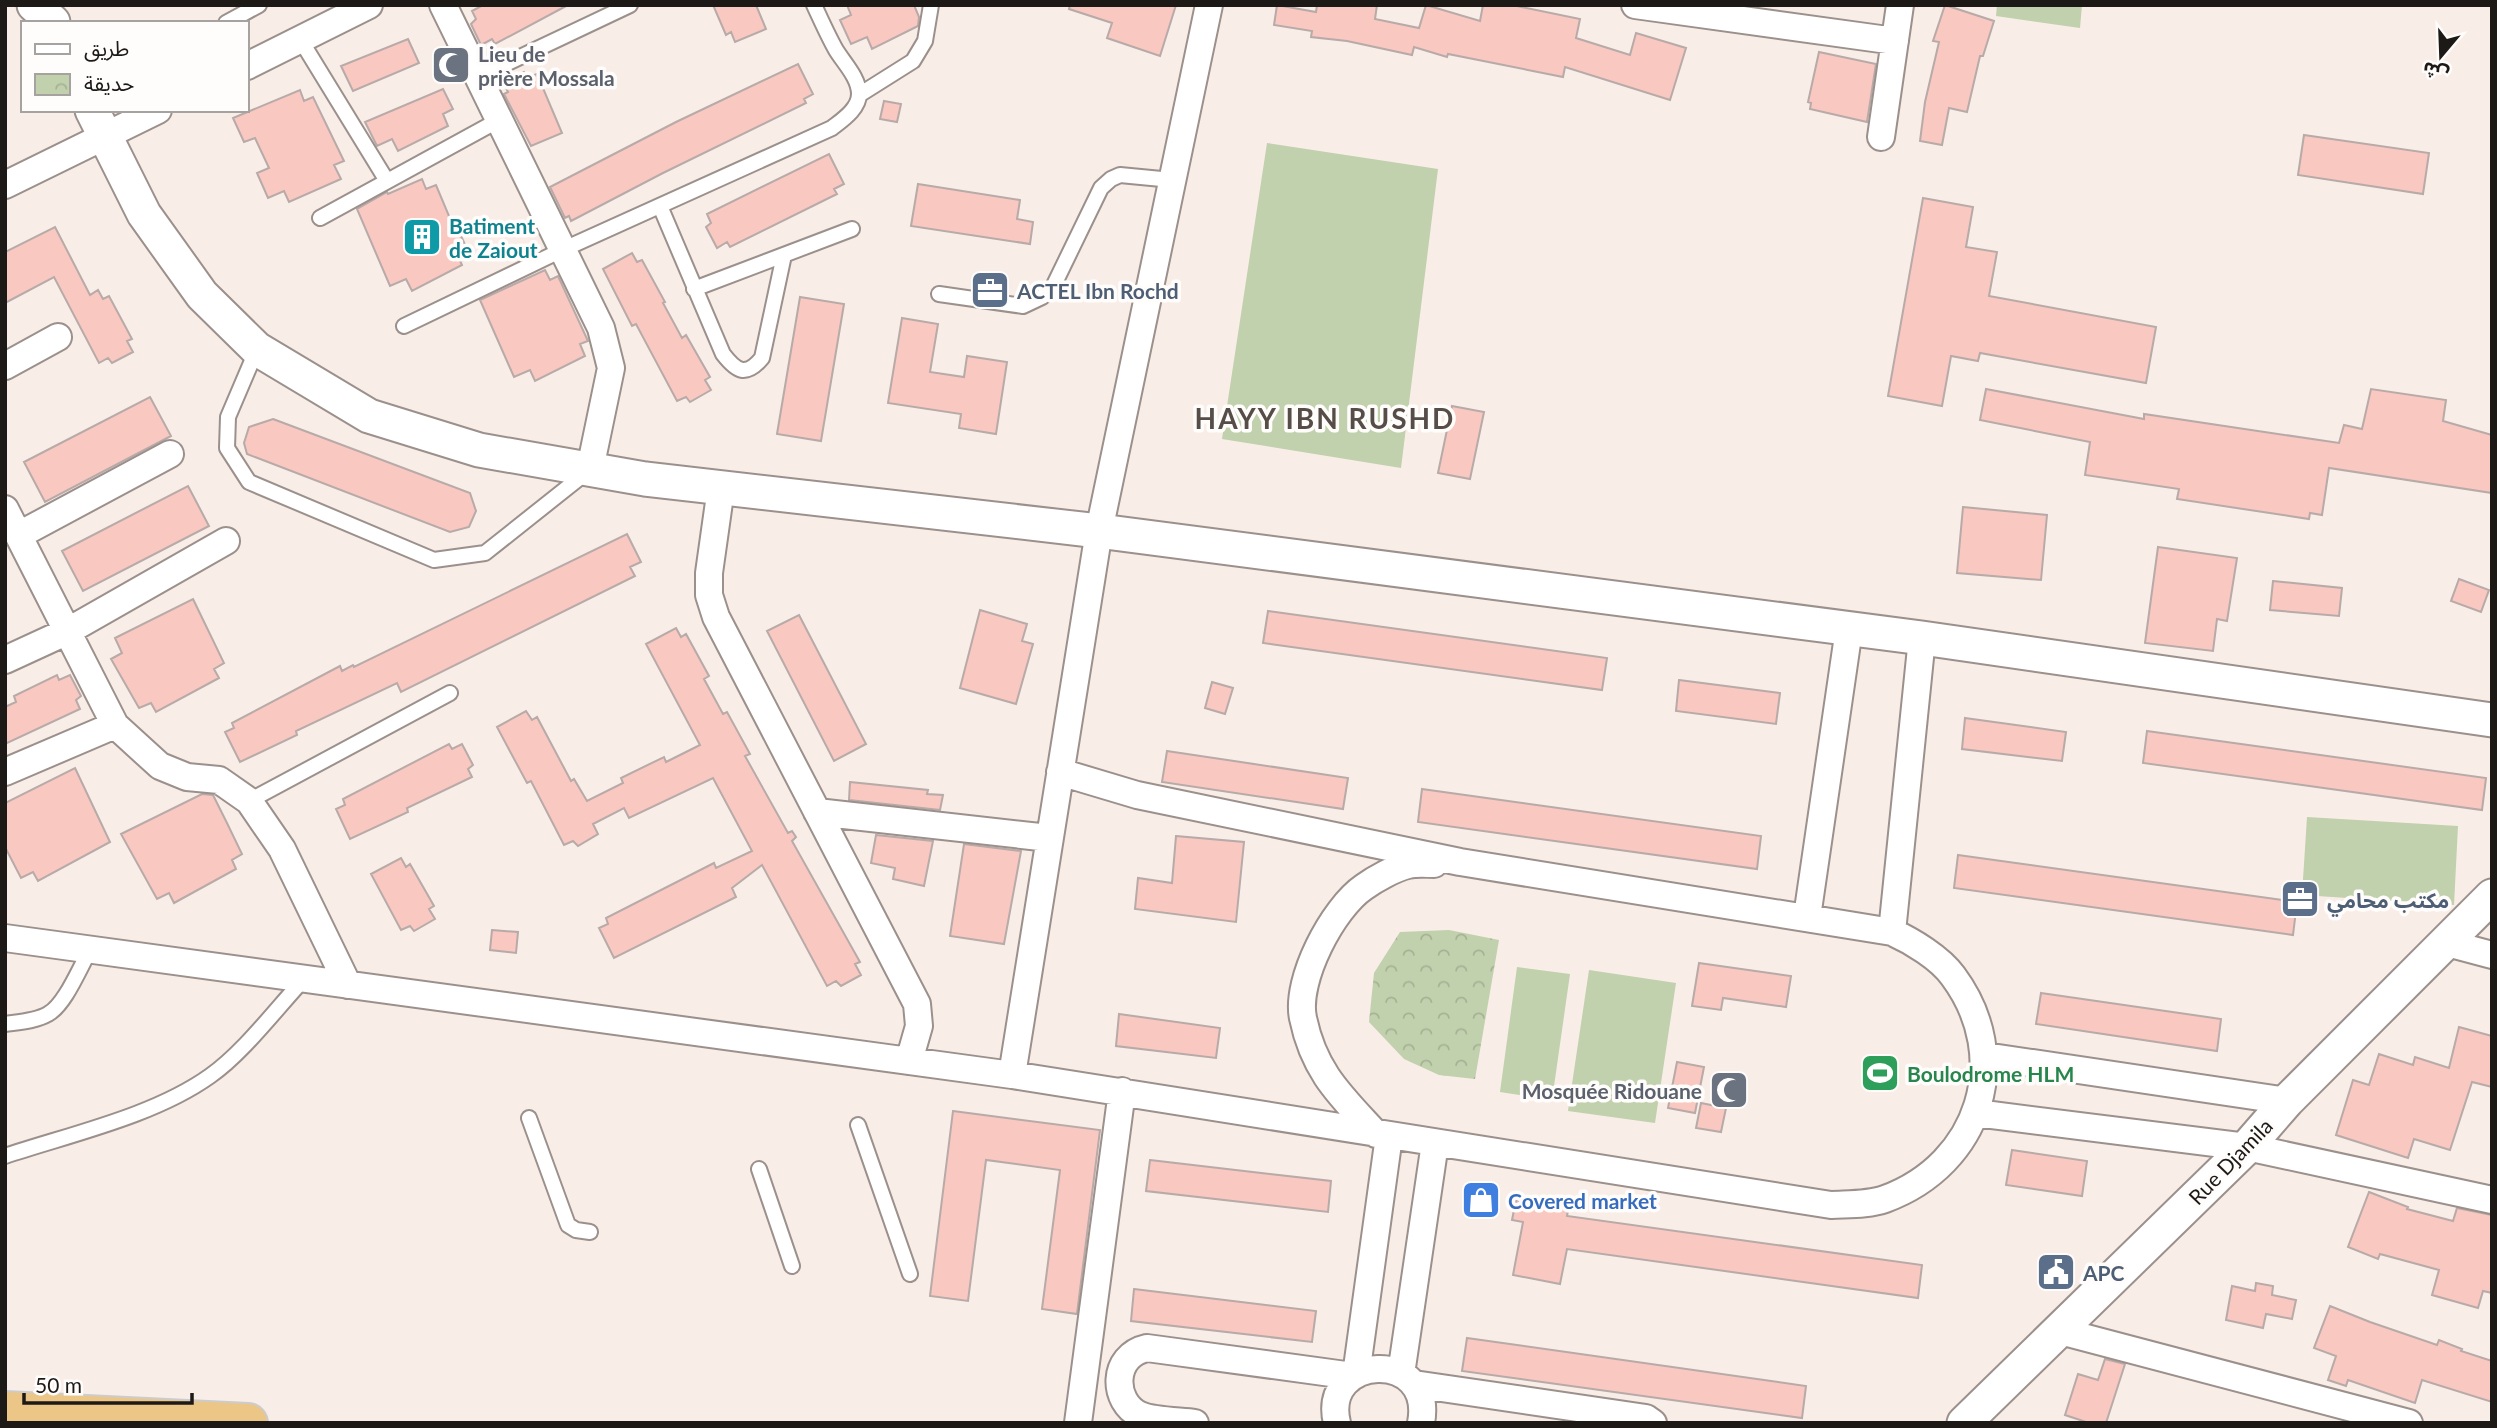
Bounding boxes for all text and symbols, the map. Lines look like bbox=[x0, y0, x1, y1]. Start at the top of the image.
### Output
legend bbox=[21, 21, 248, 112]
north arrow bbox=[2406, 21, 2476, 91]
text: طريق bbox=[84, 35, 129, 62]
place label: Lieu de prière Mossala bbox=[478, 41, 615, 90]
mosque icon: Lieu de prière Mossala bbox=[430, 44, 472, 86]
text: ش bbox=[2419, 57, 2451, 88]
text: حديقة bbox=[84, 70, 134, 95]
place label: Batiment de Zaiout bbox=[449, 213, 538, 262]
building icon: Batiment de Zaiout bbox=[401, 216, 443, 258]
office icon: ACTEL Ibn Rochd bbox=[969, 269, 1011, 311]
place label: ACTEL Ibn Rochd bbox=[1016, 278, 1179, 303]
district label: HAYY IBN RUSHD bbox=[1195, 401, 1455, 435]
office icon: مكتب محامي bbox=[2279, 878, 2321, 920]
place label: مكتب محامي bbox=[2327, 887, 2449, 917]
sports icon: Boulodrome HLM bbox=[1859, 1052, 1901, 1094]
place label: Boulodrome HLM bbox=[1907, 1061, 2074, 1086]
mosque icon: Mosquée Ridouane bbox=[1708, 1069, 1750, 1111]
place label: Mosquée Ridouane bbox=[1522, 1078, 1702, 1103]
street label: Rue Djamila bbox=[2183, 1113, 2277, 1209]
shop icon: Covered market bbox=[1460, 1179, 1502, 1221]
place label: Covered market bbox=[1508, 1188, 1657, 1213]
public building icon: APC bbox=[2035, 1251, 2077, 1293]
place label: APC bbox=[2082, 1260, 2125, 1285]
scale bar bbox=[24, 1362, 192, 1406]
text: 50 m bbox=[35, 1372, 82, 1397]

